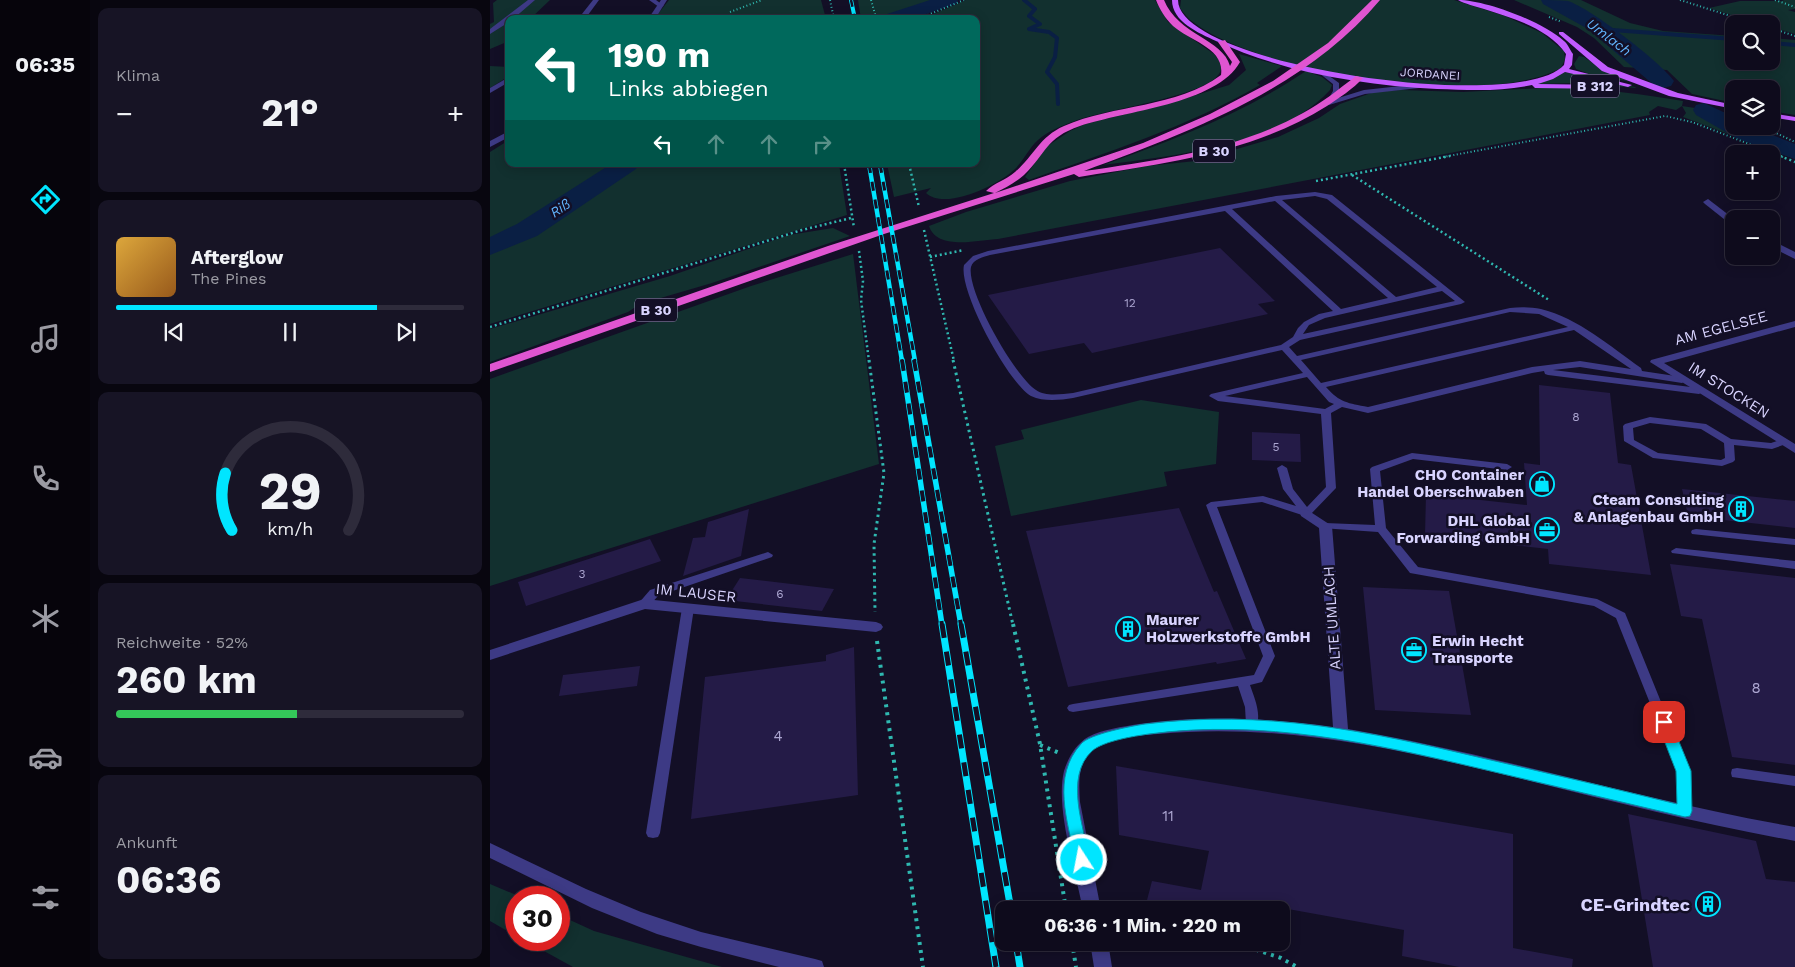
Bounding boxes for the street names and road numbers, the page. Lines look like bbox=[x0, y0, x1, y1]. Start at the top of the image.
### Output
street label: JORDANEI bbox=[1400, 65, 1460, 83]
road number: B 312 bbox=[1571, 74, 1619, 98]
road number: B 30 bbox=[1193, 140, 1235, 162]
road number: B 30 bbox=[635, 298, 677, 322]
street label: AM EGELSEE bbox=[1673, 307, 1769, 349]
street label: IM STOCKEN bbox=[1685, 358, 1773, 422]
street label: ALTE UMLACH bbox=[1319, 566, 1345, 670]
street label: IM LAUSER bbox=[655, 580, 737, 606]

